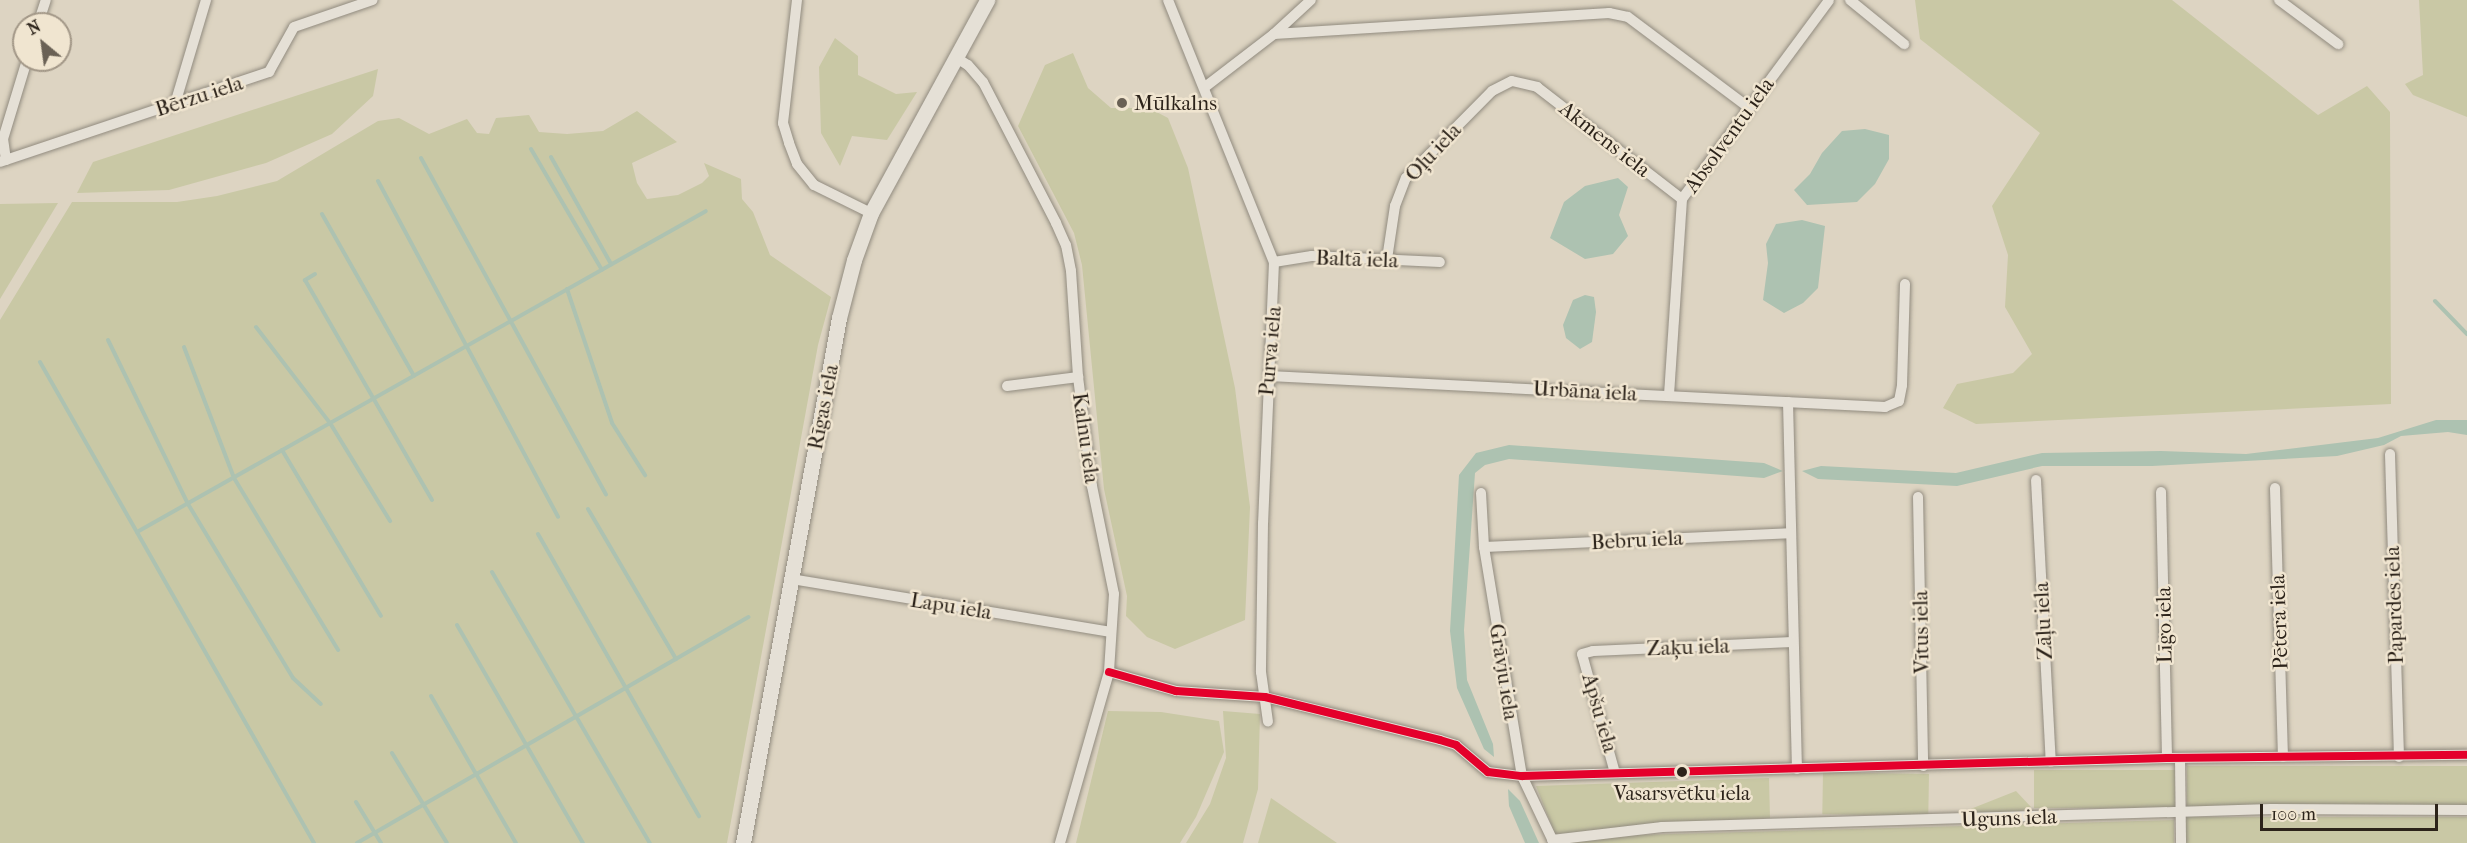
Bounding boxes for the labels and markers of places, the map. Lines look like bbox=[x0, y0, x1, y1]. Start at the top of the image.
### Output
place label: Mūlkalns bbox=[1134, 90, 1217, 116]
marker: Mūlkalns bbox=[1115, 96, 1129, 110]
marker: Vasarsvētku iela bbox=[1676, 766, 1688, 778]
place label: Vasarsvētku iela bbox=[1614, 781, 1750, 805]

